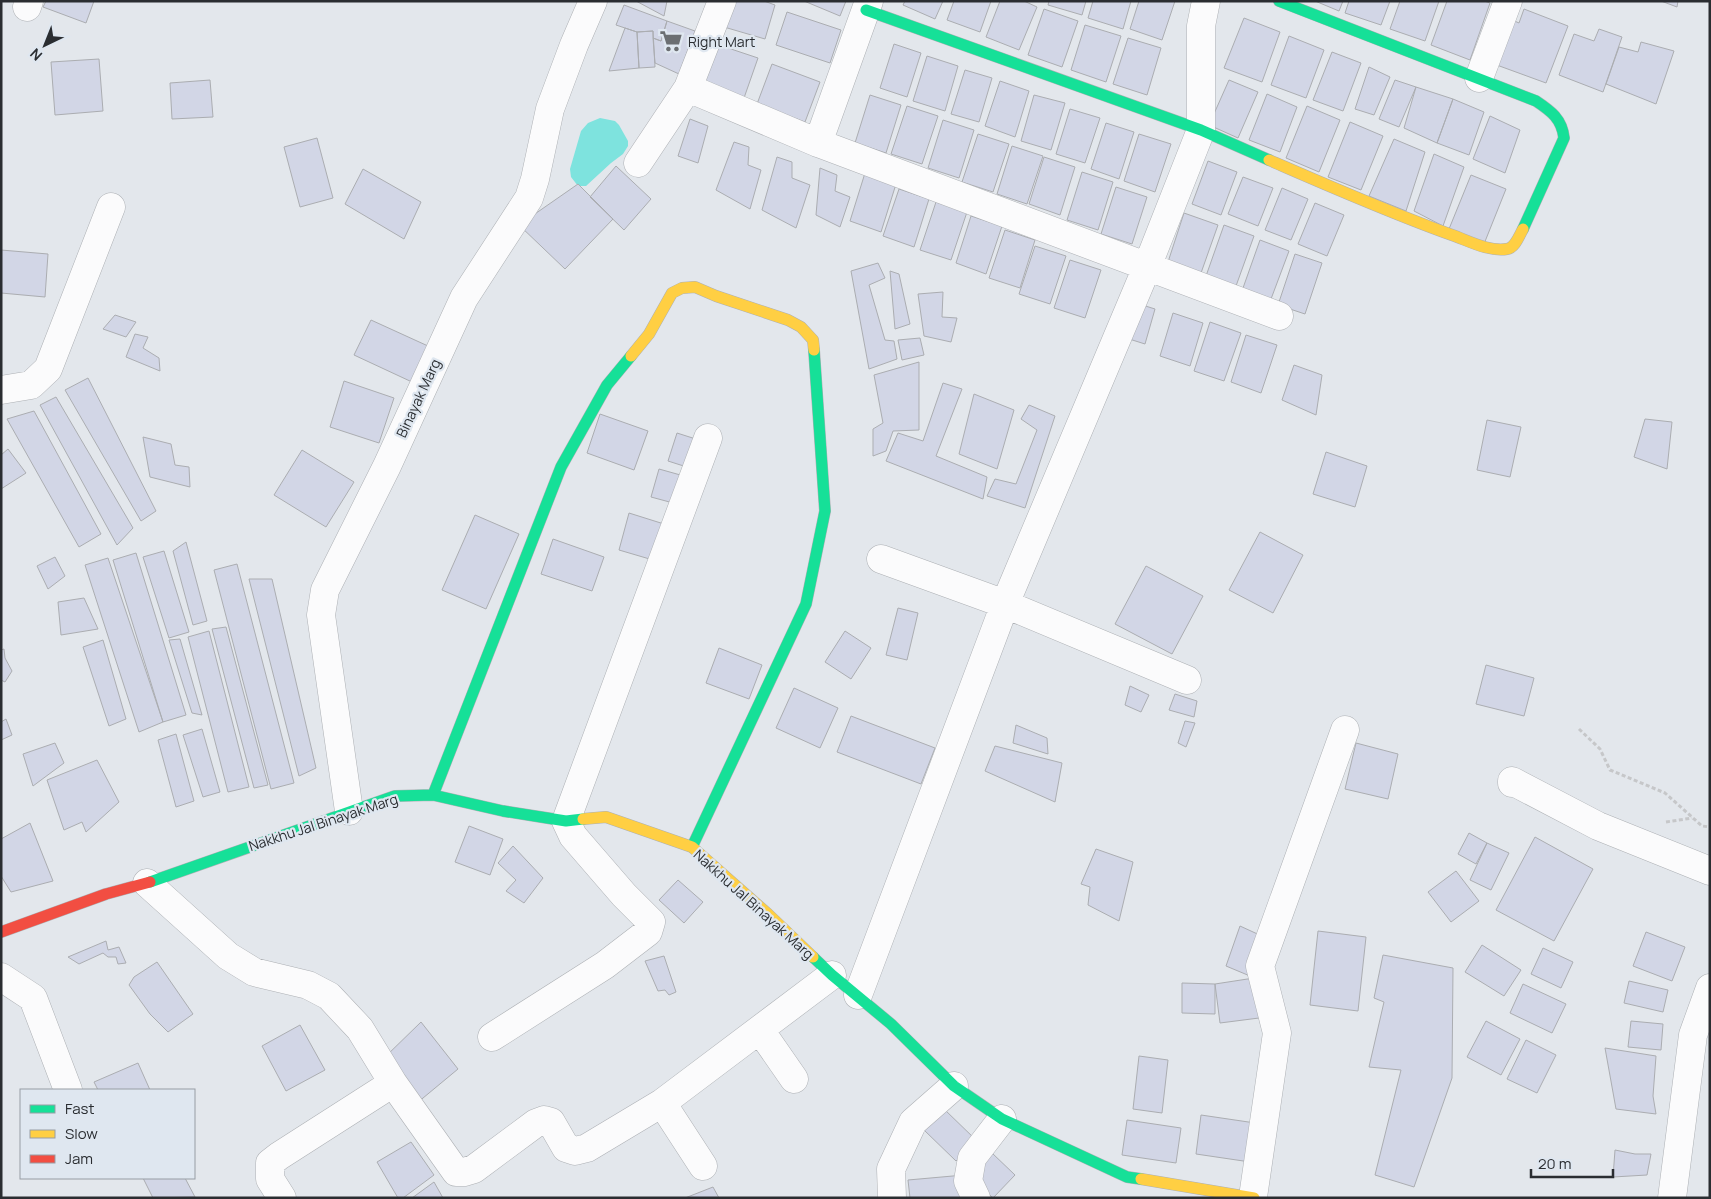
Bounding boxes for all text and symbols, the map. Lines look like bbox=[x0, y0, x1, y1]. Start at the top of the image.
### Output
north arrow bbox=[20, 20, 70, 70]
supermarket icon: Right Mart bbox=[658, 28, 684, 54]
place label: Right Mart bbox=[688, 32, 756, 51]
text: N bbox=[26, 44, 46, 65]
street label: Binayak Marg bbox=[391, 356, 445, 440]
street label: Nakkhu Jal Binayak Marg bbox=[246, 789, 400, 855]
street label: Nakkhu Jal Binayak Marg bbox=[690, 845, 818, 963]
legend bbox=[20, 1089, 195, 1179]
text: Fast bbox=[65, 1098, 94, 1119]
text: Slow bbox=[65, 1123, 98, 1144]
scale bar bbox=[1531, 1146, 1614, 1178]
text: Jam bbox=[65, 1148, 93, 1169]
text: 20 m bbox=[1538, 1153, 1571, 1174]

